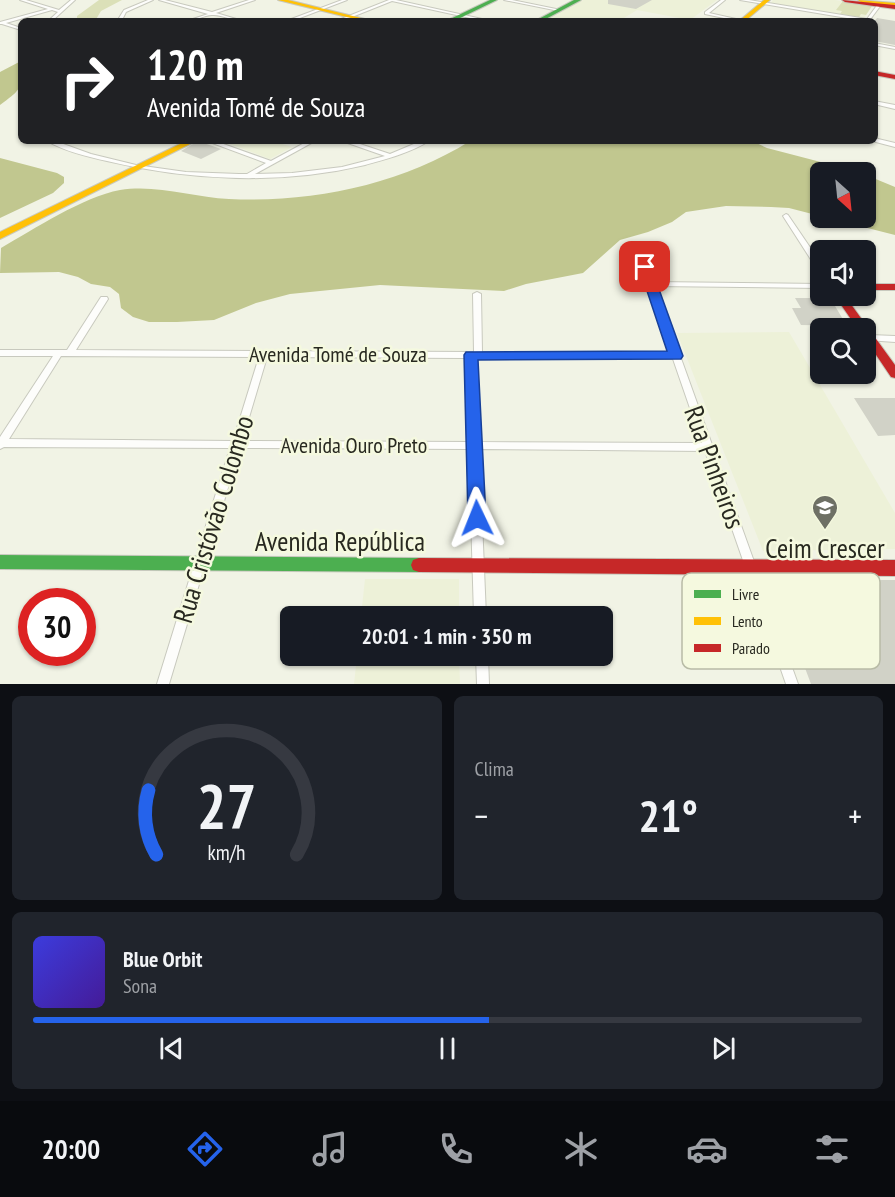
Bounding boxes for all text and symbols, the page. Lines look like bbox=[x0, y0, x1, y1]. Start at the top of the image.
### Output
text: 120 m bbox=[147, 37, 244, 92]
icon: right bbox=[48, 42, 126, 120]
text: Avenida Tomé de Souza bbox=[147, 90, 365, 124]
north arrow bbox=[810, 162, 876, 228]
map controls bbox=[810, 162, 876, 384]
button: sound bbox=[810, 240, 876, 306]
pin bbox=[619, 241, 670, 292]
icon: arrive bbox=[628, 250, 661, 283]
button: search bbox=[810, 318, 876, 384]
street label: Avenida Tomé de Souza bbox=[249, 340, 427, 368]
street label: Rua Pinheiros bbox=[677, 401, 753, 533]
street label: Rua Cristóvão Colombo bbox=[165, 411, 261, 627]
street label: Avenida Ouro Preto bbox=[281, 431, 427, 459]
position arrow bbox=[445, 486, 509, 550]
school or university icon: Ceim Crescer bbox=[810, 493, 840, 531]
street label: Avenida República bbox=[255, 524, 425, 558]
place label: Ceim Crescer bbox=[765, 531, 885, 565]
legend bbox=[682, 573, 880, 669]
text: Livre bbox=[732, 584, 759, 604]
speed limit sign: 30 bbox=[18, 588, 96, 666]
text: Lento bbox=[732, 611, 763, 631]
text: 20:01 · 1 min · 350 m bbox=[361, 622, 532, 650]
text: Parado bbox=[732, 638, 770, 658]
text: Clima bbox=[475, 756, 514, 782]
text: 27 bbox=[197, 765, 257, 846]
text: 21° bbox=[639, 786, 698, 844]
text: − bbox=[475, 794, 488, 837]
text: + bbox=[848, 794, 862, 837]
text: km/h bbox=[208, 838, 246, 866]
text: Blue Orbit bbox=[123, 945, 202, 973]
text: Sona bbox=[123, 973, 157, 999]
icon: previous bbox=[155, 1032, 188, 1065]
icon: pause bbox=[431, 1032, 464, 1065]
icon: next bbox=[707, 1032, 740, 1065]
icon: directions bbox=[184, 1128, 226, 1170]
icon: music bbox=[309, 1128, 351, 1170]
icon: phone bbox=[435, 1128, 477, 1170]
icon: climate bbox=[560, 1128, 602, 1170]
icon: car bbox=[686, 1128, 728, 1170]
icon: filters bbox=[811, 1128, 853, 1170]
text: 20:00 bbox=[42, 1132, 100, 1166]

